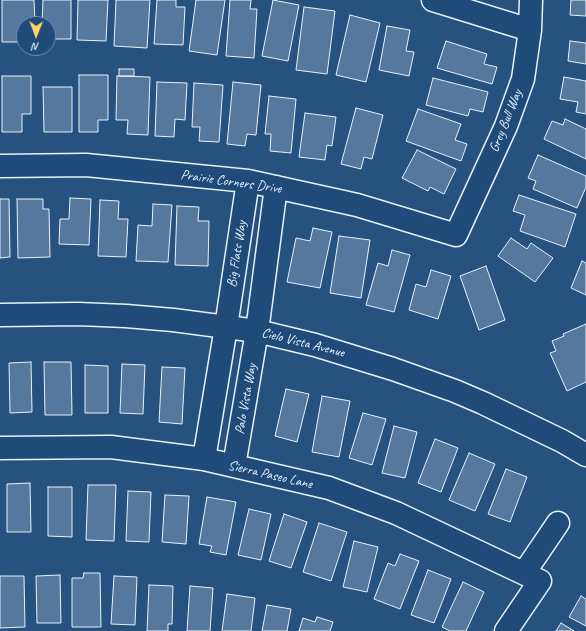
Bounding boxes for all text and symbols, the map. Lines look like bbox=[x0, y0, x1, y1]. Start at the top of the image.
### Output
north arrow bbox=[16, 16, 56, 56]
text: N bbox=[32, 40, 39, 54]
street label: Grey Bull Way bbox=[486, 87, 526, 155]
street label: Prairie Corners Drive bbox=[180, 167, 282, 197]
street label: Big Flats Way bbox=[223, 220, 251, 288]
street label: Cielo Vista Avenue bbox=[260, 325, 346, 361]
street label: Palo Vista Way bbox=[232, 362, 260, 436]
street label: Sierra Paseo Lane bbox=[226, 457, 314, 493]

